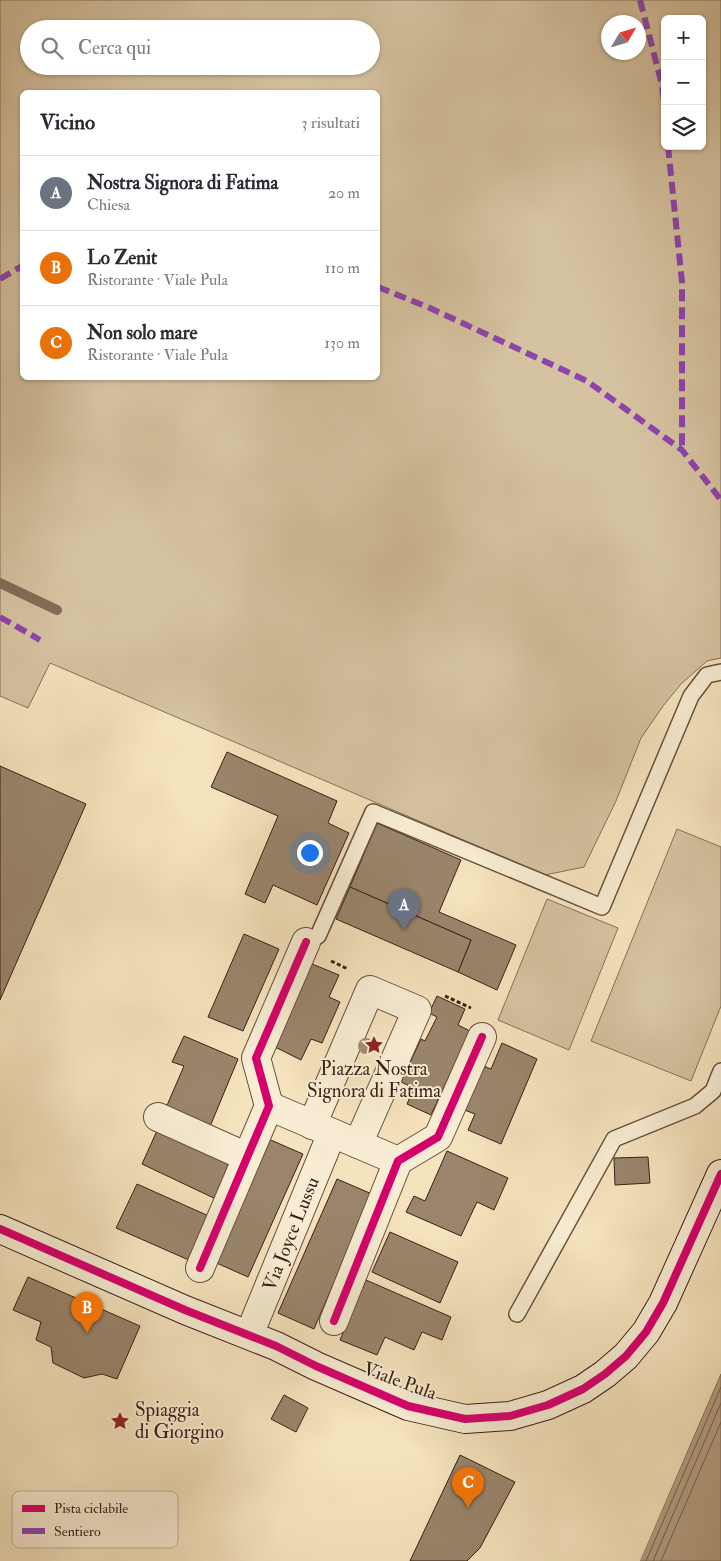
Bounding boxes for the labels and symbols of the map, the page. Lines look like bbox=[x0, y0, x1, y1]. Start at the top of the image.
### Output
north arrow bbox=[601, 15, 646, 60]
your location bbox=[297, 840, 323, 866]
pin: A bbox=[388, 889, 420, 930]
place icon: Piazza Nostra Signora di Fatima bbox=[363, 1034, 385, 1056]
place label: Piazza Nostra Signora di Fatima bbox=[307, 1057, 441, 1103]
street label: Via Joyce Lussu bbox=[257, 1173, 325, 1295]
pin: B bbox=[71, 1292, 103, 1333]
street label: Viale Pula bbox=[360, 1357, 440, 1405]
place label: Spiaggia di Giorgino bbox=[135, 1398, 224, 1444]
place icon: Spiaggia di Giorgino bbox=[109, 1410, 131, 1432]
pin: C bbox=[452, 1467, 484, 1508]
legend bbox=[12, 1491, 178, 1548]
text: Pista ciclabile bbox=[54, 1500, 128, 1517]
text: Sentiero bbox=[54, 1523, 101, 1540]

